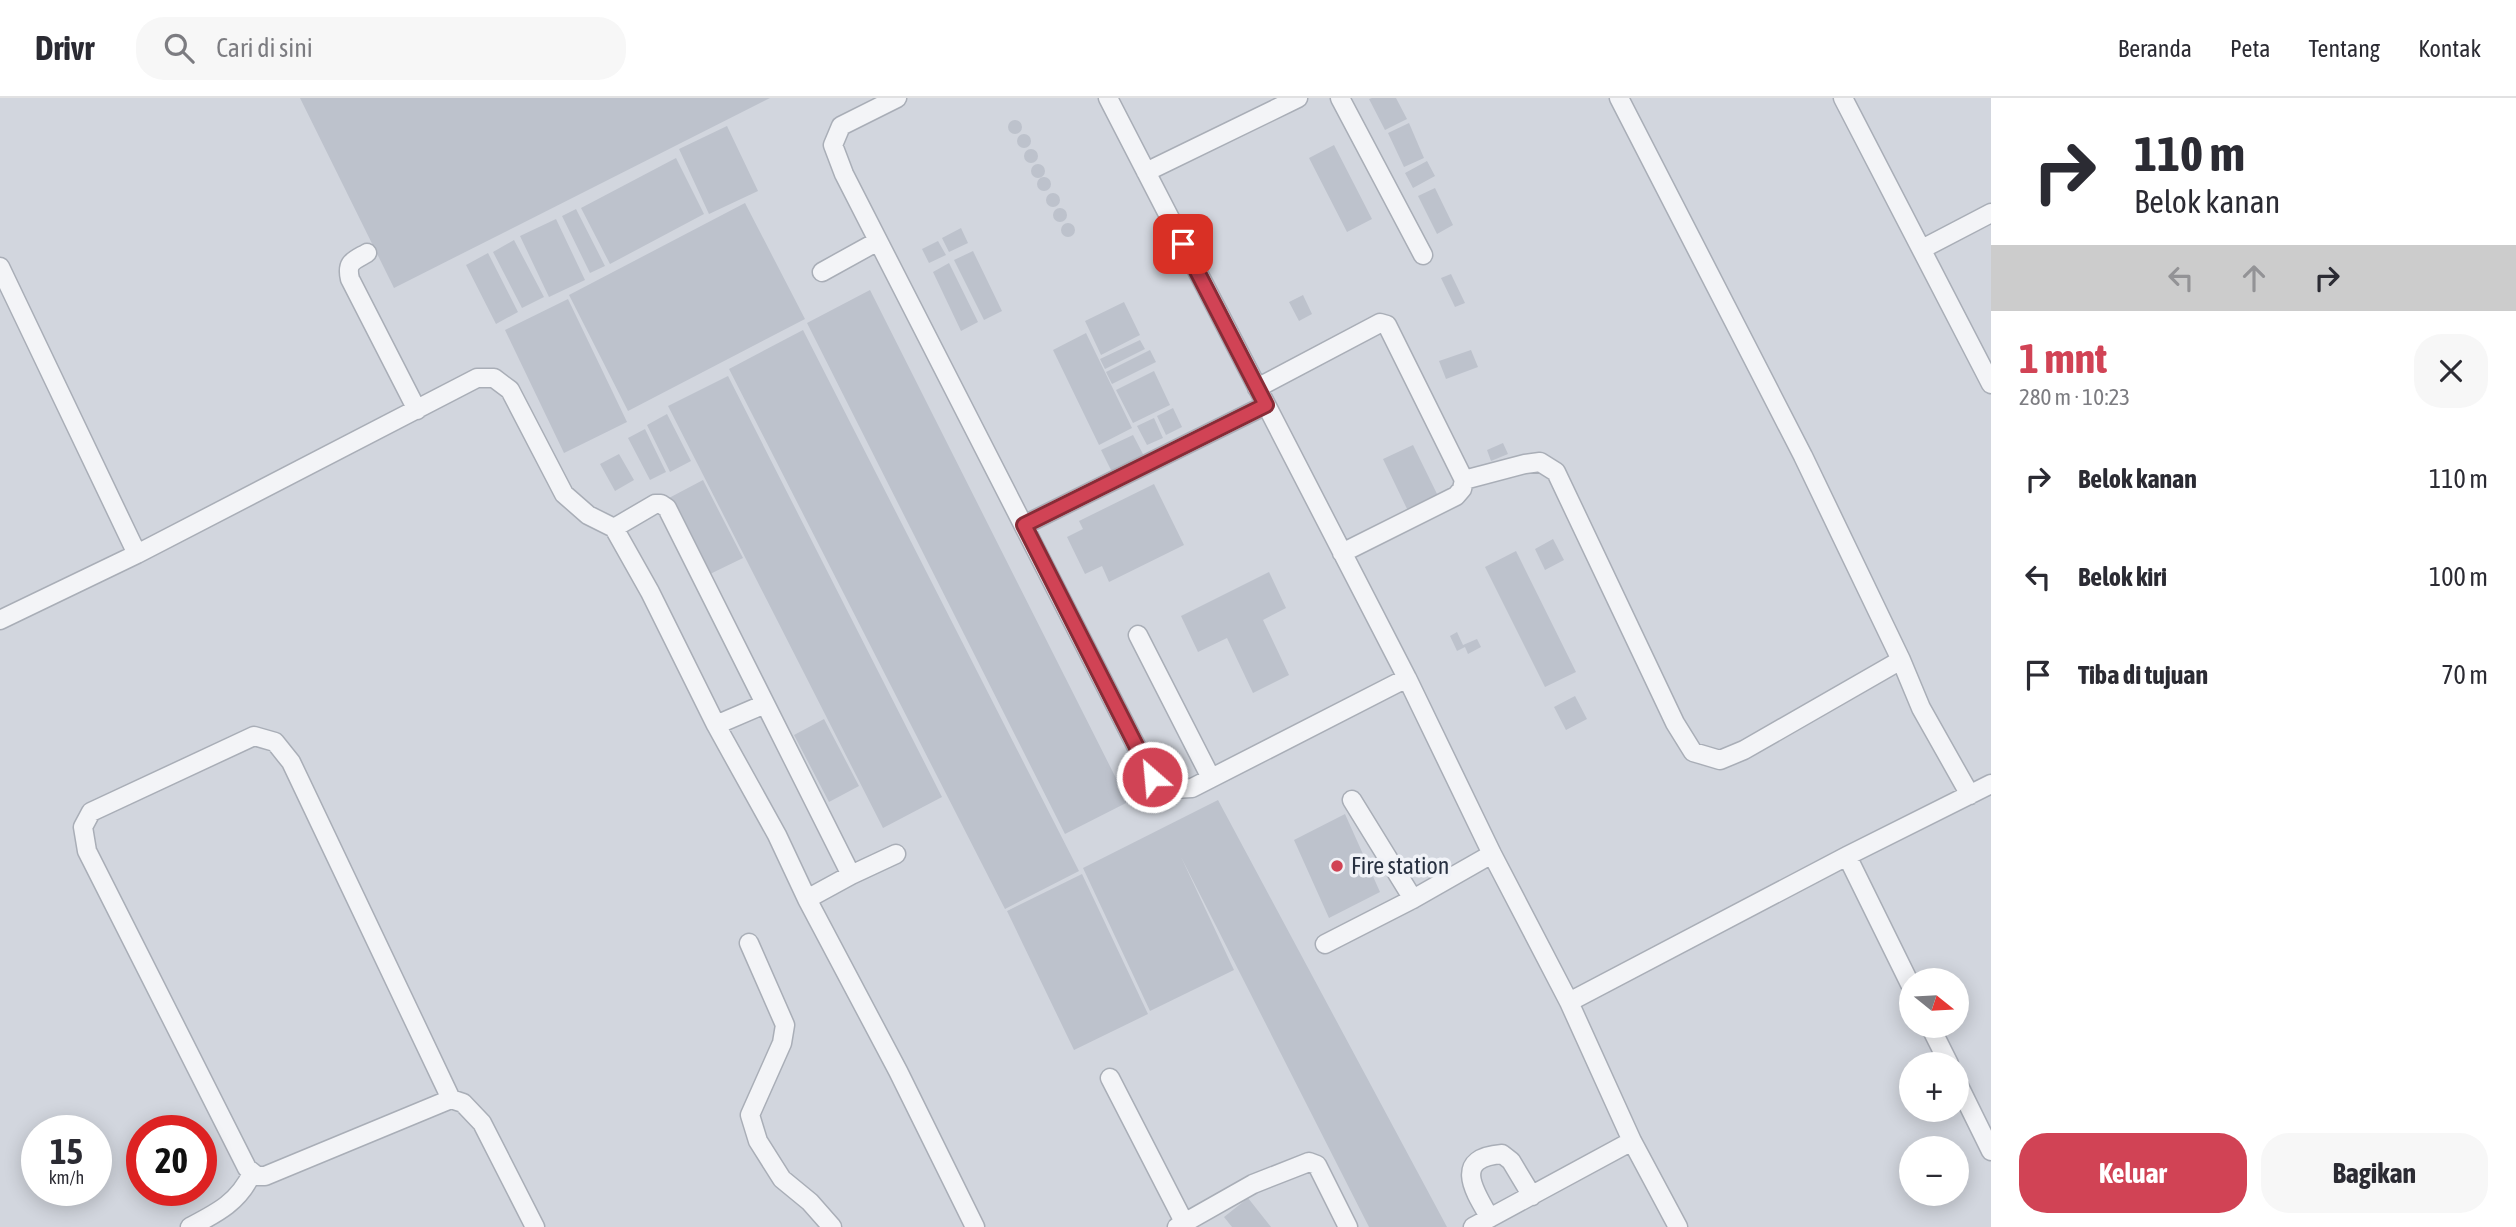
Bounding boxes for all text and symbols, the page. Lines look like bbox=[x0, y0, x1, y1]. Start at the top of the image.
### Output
search box bbox=[136, 17, 626, 80]
text: Drivr bbox=[35, 29, 94, 67]
icon: search bbox=[160, 29, 198, 67]
text: Cari di sini bbox=[216, 33, 313, 63]
text: Beranda bbox=[2118, 35, 2192, 62]
text: Peta bbox=[2230, 35, 2270, 62]
text: Tentang bbox=[2308, 35, 2380, 62]
text: Kontak bbox=[2418, 35, 2481, 62]
text: 110 m bbox=[2134, 125, 2245, 181]
icon: right bbox=[2019, 126, 2110, 217]
text: Belok kanan bbox=[2134, 183, 2280, 220]
pin bbox=[1153, 214, 1213, 274]
icon: arrive bbox=[1164, 225, 1202, 263]
icon: left bbox=[2162, 259, 2200, 297]
icon: ahead bbox=[2235, 259, 2273, 297]
icon: right bbox=[2308, 259, 2346, 297]
text: 1 mnt bbox=[2019, 334, 2107, 382]
button: close bbox=[2414, 334, 2488, 408]
text: 280 m · 10:23 bbox=[2019, 384, 2130, 410]
icon: right bbox=[2019, 460, 2057, 498]
text: Belok kanan bbox=[2078, 464, 2197, 494]
text: 110 m bbox=[2429, 464, 2488, 494]
icon: left bbox=[2019, 558, 2057, 596]
text: Belok kiri bbox=[2078, 562, 2167, 592]
text: 100 m bbox=[2429, 562, 2488, 592]
icon: arrive bbox=[2019, 656, 2057, 694]
text: Tiba di tujuan bbox=[2078, 660, 2208, 690]
text: 70 m bbox=[2441, 660, 2488, 690]
position arrow bbox=[1115, 740, 1189, 814]
place label: Fire station bbox=[1351, 852, 1449, 879]
marker: Fire station bbox=[1329, 858, 1345, 874]
north arrow bbox=[1899, 968, 1969, 1038]
map controls bbox=[1899, 968, 1969, 1206]
button: + bbox=[1899, 1052, 1969, 1122]
speed limit sign: 20 bbox=[126, 1115, 217, 1206]
text: 15 bbox=[50, 1131, 83, 1171]
button: Keluar bbox=[2019, 1133, 2247, 1213]
button: Bagikan bbox=[2261, 1133, 2488, 1213]
button: − bbox=[1899, 1136, 1969, 1206]
text: km/h bbox=[49, 1167, 84, 1188]

